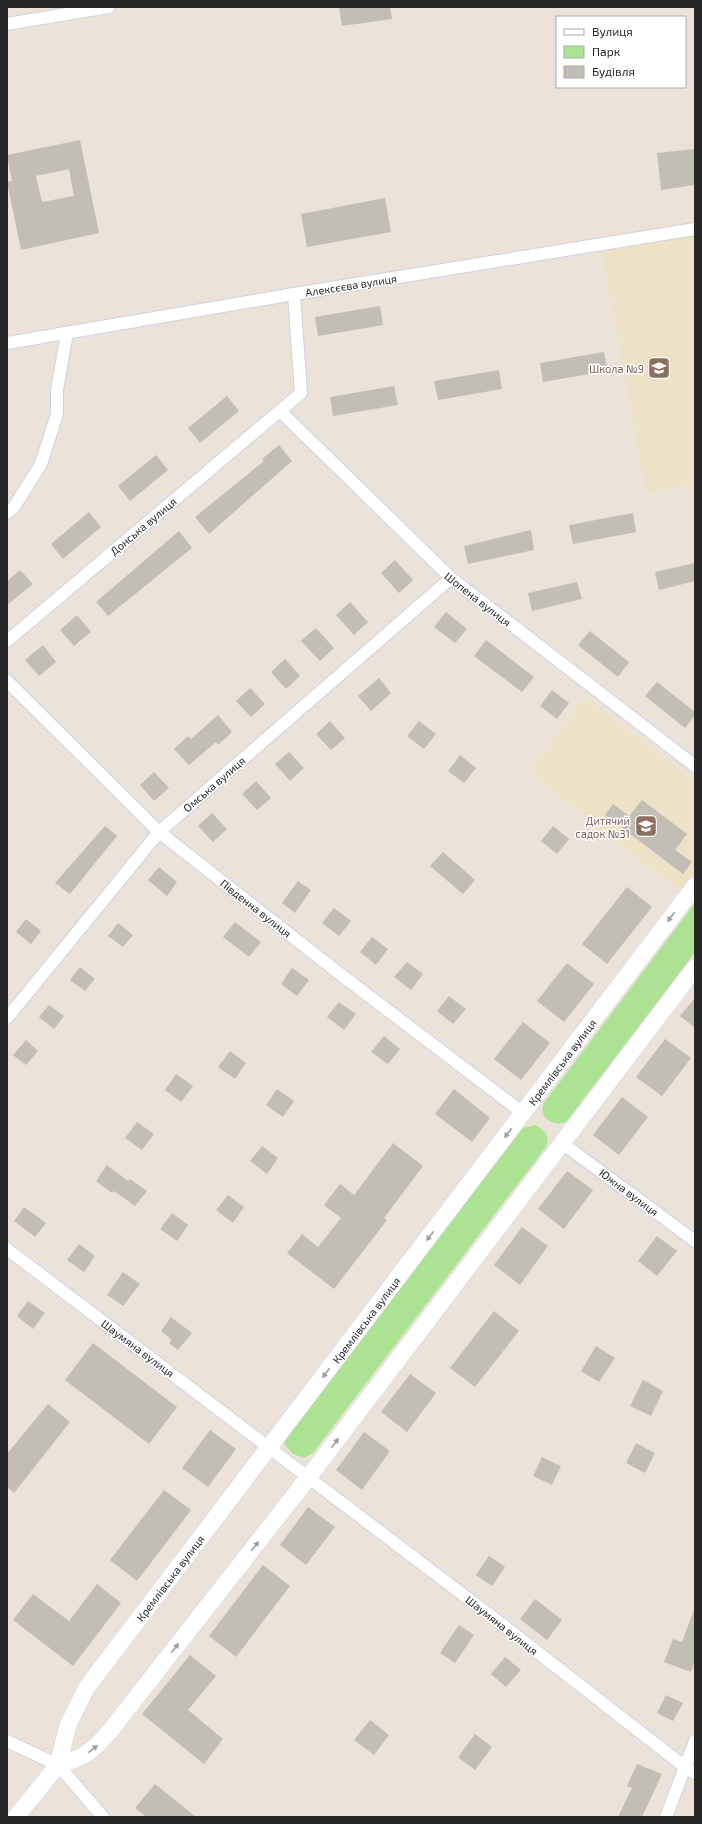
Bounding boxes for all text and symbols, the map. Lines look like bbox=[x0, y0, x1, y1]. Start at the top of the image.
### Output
legend bbox=[556, 16, 686, 88]
text: Вулиця bbox=[592, 24, 633, 39]
text: Парк bbox=[592, 44, 621, 58]
text: Будівля bbox=[592, 64, 635, 79]
street label: Алексєєва вулиця bbox=[304, 271, 398, 300]
school or university icon: Школа №9 bbox=[646, 355, 672, 381]
place label: Школа №9 bbox=[589, 362, 644, 375]
street label: Донська вулиця bbox=[107, 494, 179, 558]
street label: Шопена вулиця bbox=[442, 569, 514, 630]
street label: Омська вулиця bbox=[180, 754, 248, 815]
school or university icon: Дитячий садок №31 bbox=[633, 813, 659, 839]
place label: Дитячий садок №31 bbox=[575, 814, 630, 840]
street label: Південна вулиця bbox=[217, 876, 294, 941]
one-way arrow bbox=[667, 912, 676, 923]
street label: Кремлівська вулиця bbox=[525, 1016, 599, 1108]
one-way arrow bbox=[504, 1127, 513, 1138]
street label: Южна вулиця bbox=[596, 1166, 661, 1219]
one-way arrow bbox=[426, 1231, 434, 1242]
street label: Кремлівська вулиця bbox=[329, 1274, 403, 1366]
street label: Шаумяна вулиця bbox=[98, 1316, 177, 1380]
one-way arrow bbox=[321, 1368, 330, 1379]
one-way arrow bbox=[331, 1438, 339, 1449]
street label: Кремлівська вулиця bbox=[133, 1532, 207, 1624]
one-way arrow bbox=[251, 1540, 259, 1551]
street label: Шаумяна вулиця bbox=[463, 1593, 541, 1658]
one-way arrow bbox=[171, 1643, 179, 1654]
one-way arrow bbox=[88, 1745, 99, 1753]

